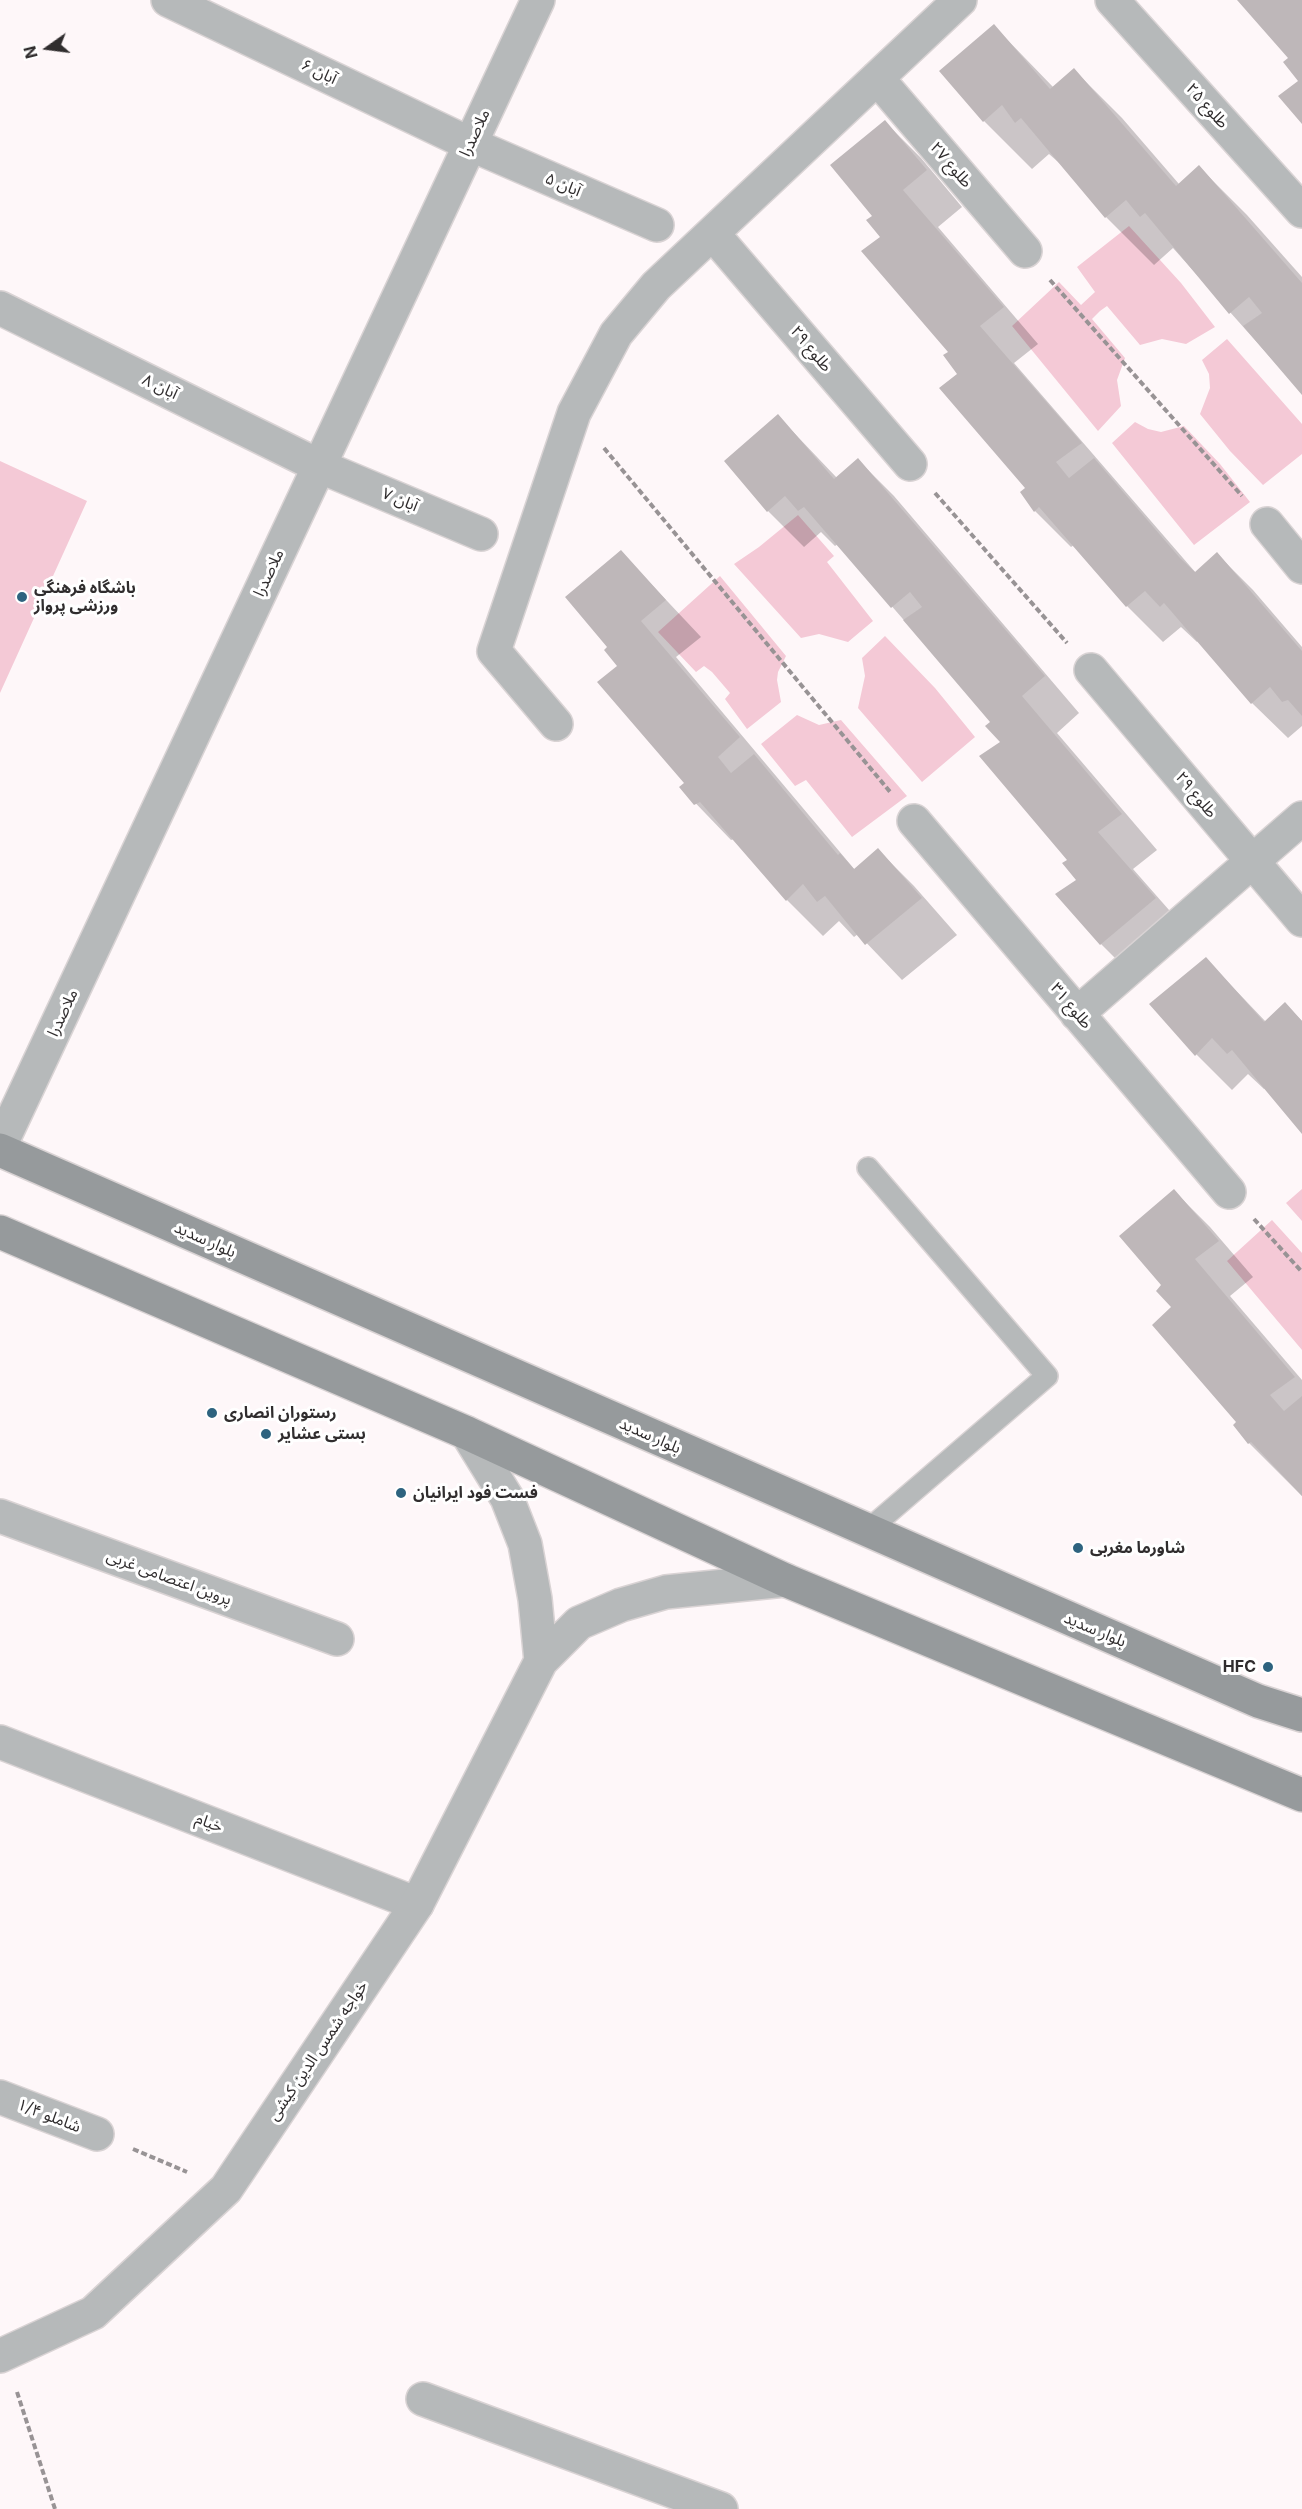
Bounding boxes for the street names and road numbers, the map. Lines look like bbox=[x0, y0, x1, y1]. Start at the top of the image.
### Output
street label: آبان ۶ bbox=[298, 55, 340, 89]
street label: طلوع ۲۵ bbox=[1182, 79, 1232, 133]
street label: ملاصدرا bbox=[456, 106, 494, 160]
street label: طلوع ۲۷ bbox=[926, 138, 976, 192]
street label: آبان ۵ bbox=[542, 169, 584, 201]
street label: طلوع ۲۹ bbox=[786, 322, 836, 376]
street label: آبان ۸ bbox=[139, 370, 181, 404]
street label: آبان ۷ bbox=[379, 484, 421, 516]
street label: ملاصدرا bbox=[250, 546, 288, 600]
street label: طلوع ۲۹ bbox=[1171, 768, 1221, 822]
street label: طلوع ۳۱ bbox=[1046, 979, 1096, 1033]
street label: ملاصدرا bbox=[44, 986, 82, 1040]
street label: بلوار سدید bbox=[171, 1218, 239, 1262]
street label: بلوار سدید bbox=[616, 1414, 684, 1458]
street label: پروین اعتصامی غربی bbox=[104, 1546, 234, 1610]
street label: بلوار سدید bbox=[1061, 1608, 1129, 1652]
street label: خیام bbox=[193, 1809, 225, 1837]
street label: خواجه شمس الدين كيشی bbox=[264, 1977, 372, 2125]
street label: شاملو ۱/۴ bbox=[15, 2095, 83, 2137]

